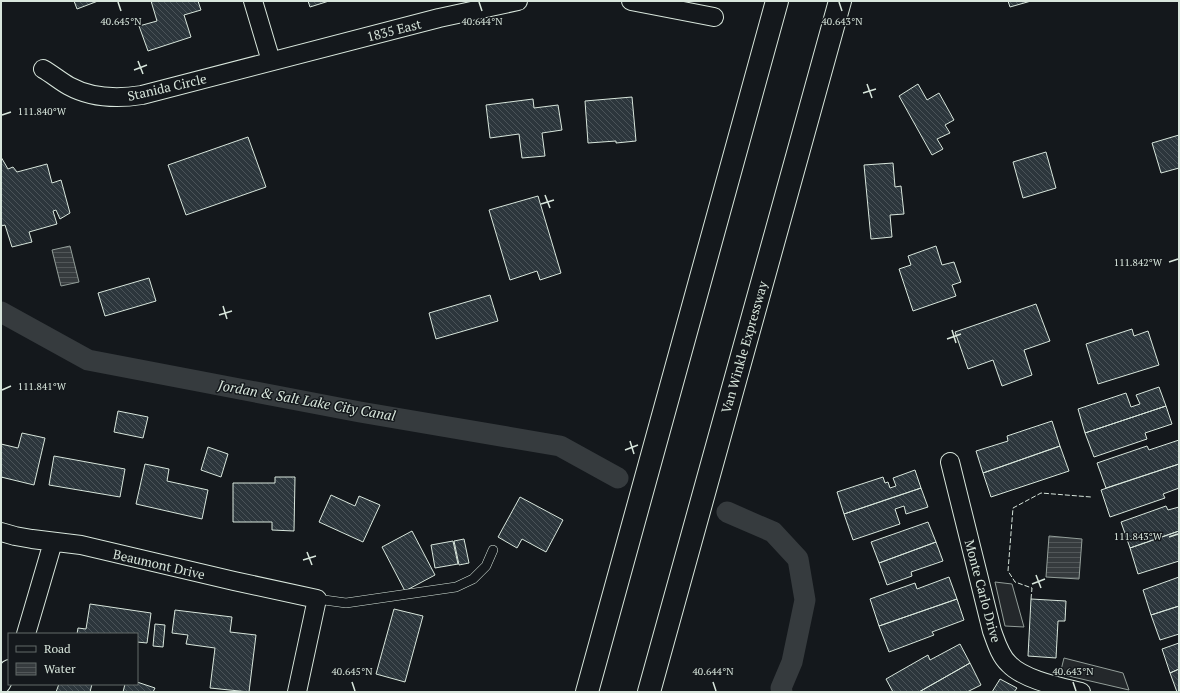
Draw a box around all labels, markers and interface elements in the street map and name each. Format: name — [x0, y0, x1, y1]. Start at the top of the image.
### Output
text: 40.645°N — [101, 15, 142, 28]
street label: 1835 East — [365, 15, 423, 45]
text: 40.644°N — [462, 15, 503, 28]
text: 40.643°N — [822, 15, 863, 28]
street label: Stanida Circle — [126, 69, 208, 105]
text: 111.840°W — [18, 105, 67, 118]
text: 111.842°W — [1114, 256, 1163, 269]
street label: Van Winkle Expressway — [717, 279, 772, 415]
water label: Jordan & Salt Lake City Canal — [216, 375, 397, 425]
text: 111.841°W — [18, 380, 67, 393]
text: 111.843°W — [1114, 530, 1163, 543]
street label: Monte Carlo Drive — [961, 538, 1005, 644]
street label: Beaumont Drive — [111, 545, 207, 583]
legend — [8, 633, 138, 685]
text: Road — [44, 641, 71, 656]
text: Water — [44, 661, 76, 676]
text: 40.645°N — [332, 665, 373, 678]
text: 40.644°N — [693, 665, 734, 678]
text: 40.643°N — [1053, 665, 1094, 678]

